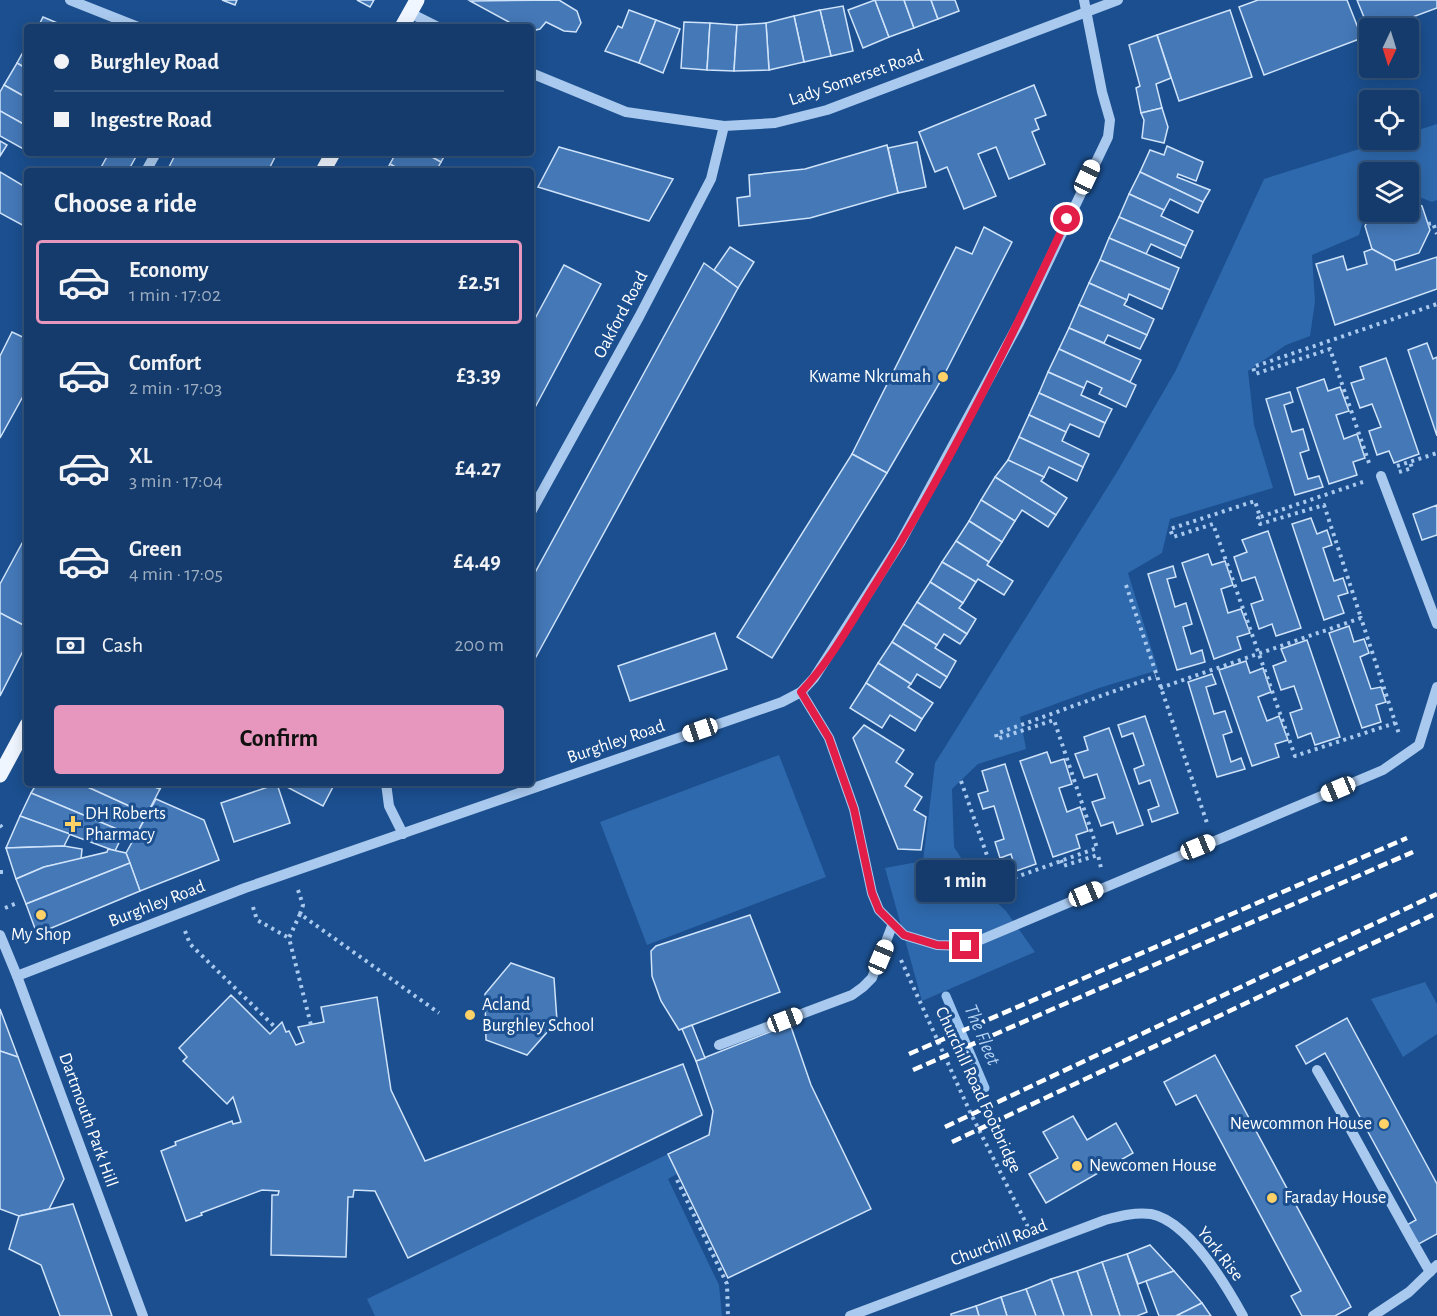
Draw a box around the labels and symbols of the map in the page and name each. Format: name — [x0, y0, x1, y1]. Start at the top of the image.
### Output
north arrow — [1359, 18, 1419, 78]
street label: Lady Somerset Road — [787, 47, 925, 109]
car — [1071, 157, 1103, 197]
route start — [1053, 205, 1080, 232]
street label: Oakford Road — [591, 269, 651, 361]
place label: Kwame Nkrumah — [809, 368, 931, 386]
marker: Kwame Nkrumah — [936, 370, 950, 384]
car — [680, 716, 720, 744]
street label: Burghley Road — [565, 717, 667, 767]
car — [1318, 774, 1358, 804]
place label: DH Roberts Pharmacy — [85, 805, 166, 844]
marker: DH Roberts Pharmacy — [66, 817, 80, 831]
car — [1178, 832, 1218, 862]
callout: 1 min — [916, 859, 1016, 901]
street label: Burghley Road — [106, 877, 208, 931]
car — [1066, 879, 1106, 909]
marker: My Shop — [34, 908, 48, 922]
place label: My Shop — [11, 926, 71, 944]
route end — [952, 932, 979, 959]
car — [866, 937, 896, 977]
place label: Acland Burghley School — [482, 996, 595, 1035]
water label: The Fleet — [960, 1002, 1004, 1069]
street label: Churchill Road Footbridge — [932, 1004, 1024, 1176]
car — [765, 1005, 805, 1035]
marker: Acland Burghley School — [463, 1008, 477, 1022]
street label: Dartmouth Park Hill — [55, 1050, 121, 1190]
place label: Newcommon House — [1230, 1115, 1372, 1133]
marker: Newcommon House — [1377, 1117, 1391, 1131]
place label: Newcomen House — [1089, 1157, 1217, 1175]
marker: Newcomen House — [1070, 1159, 1084, 1173]
place label: Faraday House — [1284, 1189, 1386, 1207]
marker: Faraday House — [1265, 1191, 1279, 1205]
street label: Churchill Road — [948, 1216, 1050, 1270]
street label: York Rise — [1193, 1224, 1247, 1284]

